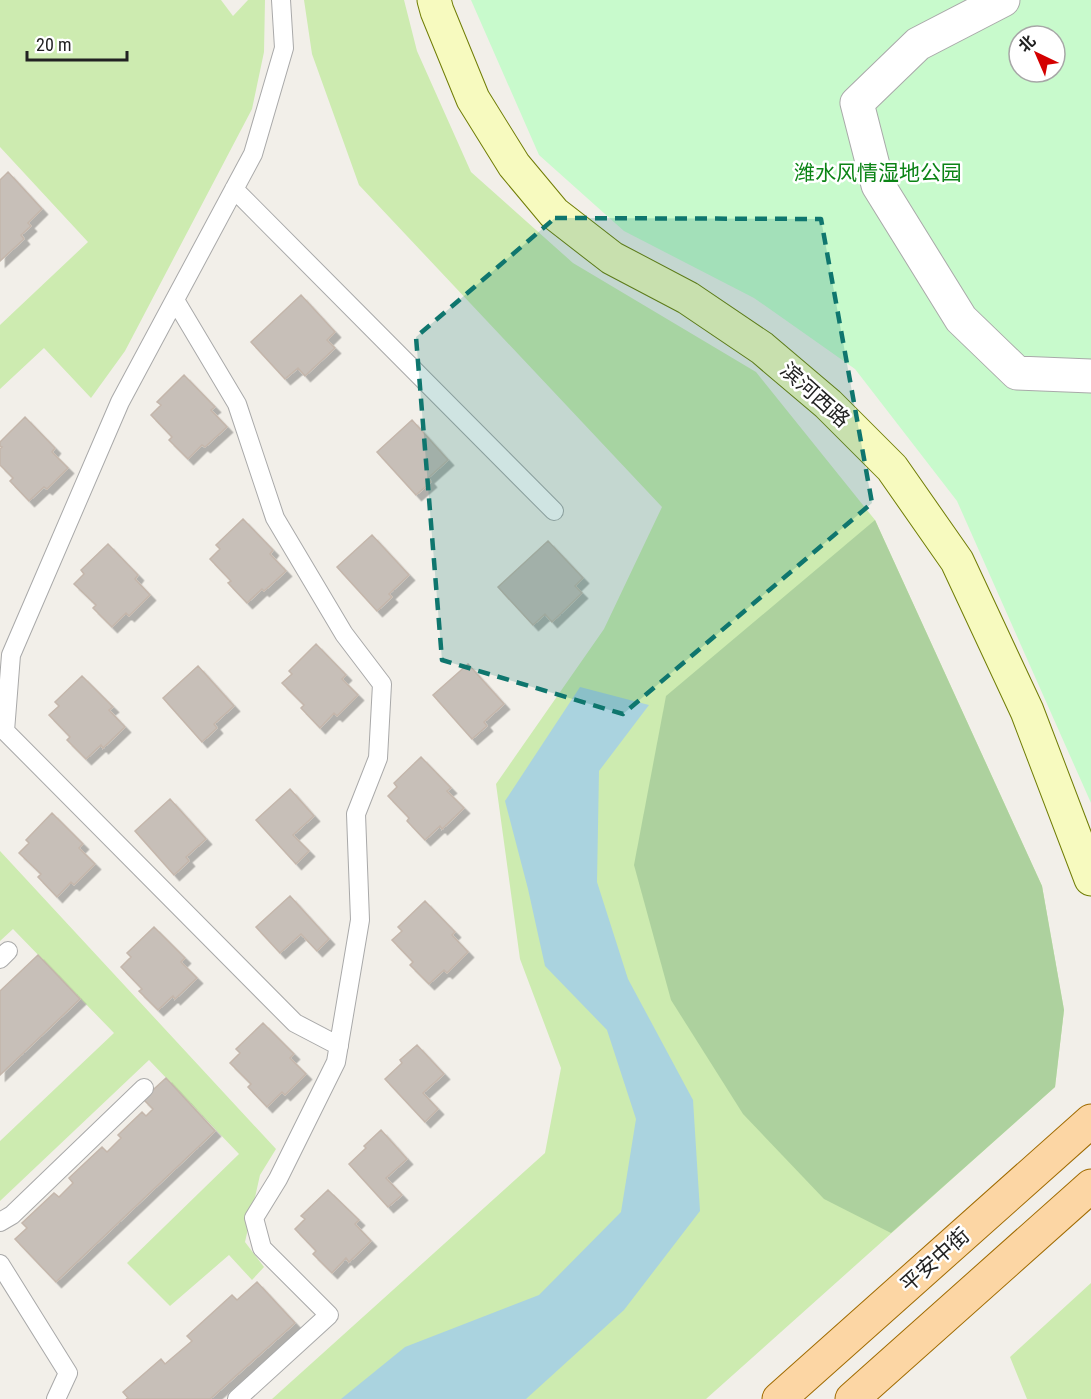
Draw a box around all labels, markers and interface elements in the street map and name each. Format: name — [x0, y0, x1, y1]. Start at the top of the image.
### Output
scale bar — [27, 24, 128, 62]
north arrow — [1007, 24, 1067, 84]
text: 北 — [1015, 31, 1039, 56]
text: 20 m — [36, 34, 71, 55]
park label: 潍水风情湿地公园 — [794, 161, 962, 185]
street label: 滨河西路 — [776, 358, 854, 432]
street label: 平安中街 — [896, 1223, 974, 1297]

